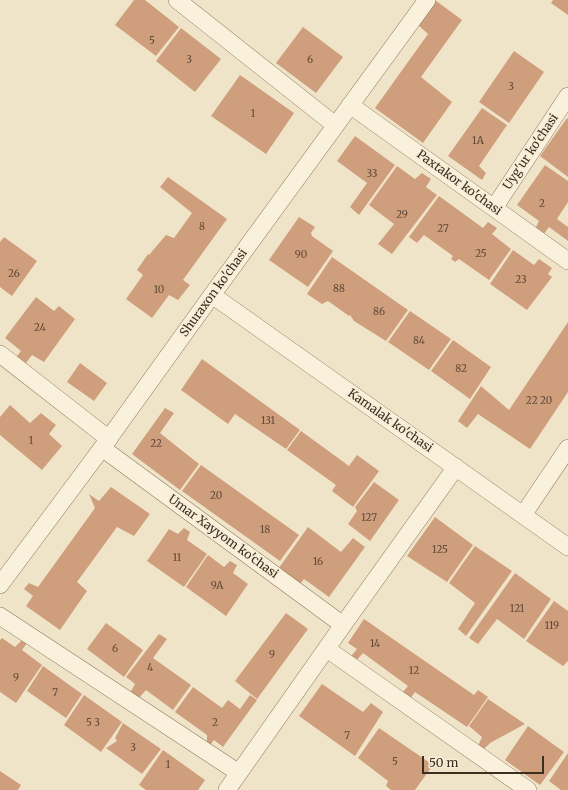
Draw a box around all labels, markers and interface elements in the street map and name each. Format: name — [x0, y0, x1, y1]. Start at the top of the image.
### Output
house number: 5 — [149, 35, 155, 47]
house number: 3 — [186, 54, 192, 66]
house number: 6 — [307, 54, 313, 66]
house number: 3 — [508, 81, 514, 93]
house number: 1 — [251, 108, 255, 120]
street label: Uyg'ur ko'chasi — [500, 111, 562, 193]
house number: 1A — [472, 135, 484, 147]
street label: Paxtakor ko'chasi — [414, 147, 504, 219]
house number: 33 — [367, 168, 377, 180]
house number: 2 — [539, 198, 545, 210]
house number: 29 — [396, 209, 408, 221]
house number: 8 — [199, 221, 205, 233]
house number: 27 — [437, 223, 449, 235]
street label: Shuraxon ko'chasi — [177, 246, 251, 340]
house number: 25 — [475, 248, 487, 260]
house number: 90 — [295, 249, 307, 261]
house number: 26 — [8, 268, 20, 280]
house number: 23 — [515, 274, 527, 286]
house number: 88 — [333, 283, 345, 295]
house number: 10 — [154, 284, 164, 296]
house number: 86 — [373, 306, 385, 318]
house number: 24 — [34, 322, 46, 334]
house number: 84 — [413, 335, 425, 347]
house number: 82 — [455, 363, 467, 375]
street label: Kamalak ko'chasi — [345, 386, 435, 456]
house number: 22 20 — [526, 395, 552, 407]
house number: 131 — [261, 415, 275, 427]
house number: 1 — [29, 435, 33, 447]
house number: 22 — [150, 438, 162, 450]
house number: 20 — [210, 490, 222, 502]
street label: Umar Xayyom ko'chasi — [165, 492, 281, 582]
house number: 127 — [361, 512, 377, 524]
house number: 18 — [260, 524, 270, 536]
house number: 125 — [432, 544, 448, 556]
house number: 11 — [173, 552, 181, 564]
house number: 16 — [313, 556, 323, 568]
house number: 9A — [211, 580, 223, 592]
house number: 121 — [510, 603, 524, 615]
house number: 119 — [545, 620, 559, 632]
house number: 14 — [370, 638, 380, 650]
house number: 6 — [112, 643, 118, 655]
house number: 9 — [269, 649, 275, 661]
house number: 4 — [147, 662, 153, 674]
house number: 12 — [409, 665, 419, 677]
house number: 9 — [13, 672, 19, 684]
house number: 7 — [52, 687, 58, 699]
house number: 5 3 — [86, 717, 100, 729]
house number: 2 — [212, 717, 218, 729]
house number: 7 — [344, 730, 350, 742]
house number: 3 — [130, 742, 136, 754]
scale bar — [424, 748, 546, 774]
text: 50 m — [429, 755, 458, 770]
house number: 5 — [392, 756, 398, 768]
house number: 1 — [166, 759, 170, 771]

